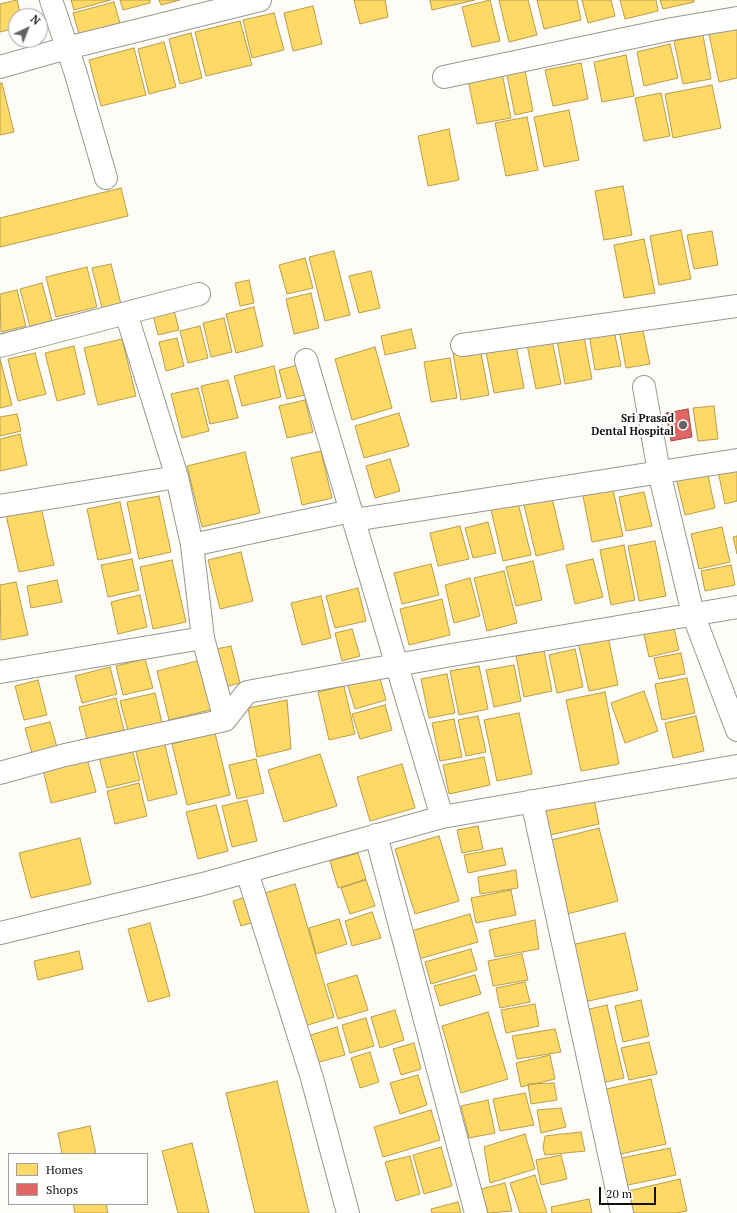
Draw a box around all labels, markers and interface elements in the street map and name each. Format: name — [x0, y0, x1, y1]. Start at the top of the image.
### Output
north arrow — [8, 8, 48, 48]
text: N — [28, 12, 43, 28]
place label: Sri Prasad Dental Hospital — [591, 412, 674, 438]
marker: Sri Prasad Dental Hospital — [677, 419, 689, 431]
legend — [8, 1153, 148, 1205]
text: Homes — [46, 1162, 83, 1177]
scale bar — [601, 1179, 658, 1205]
text: Shops — [46, 1182, 78, 1197]
text: 20 m — [606, 1186, 632, 1201]

